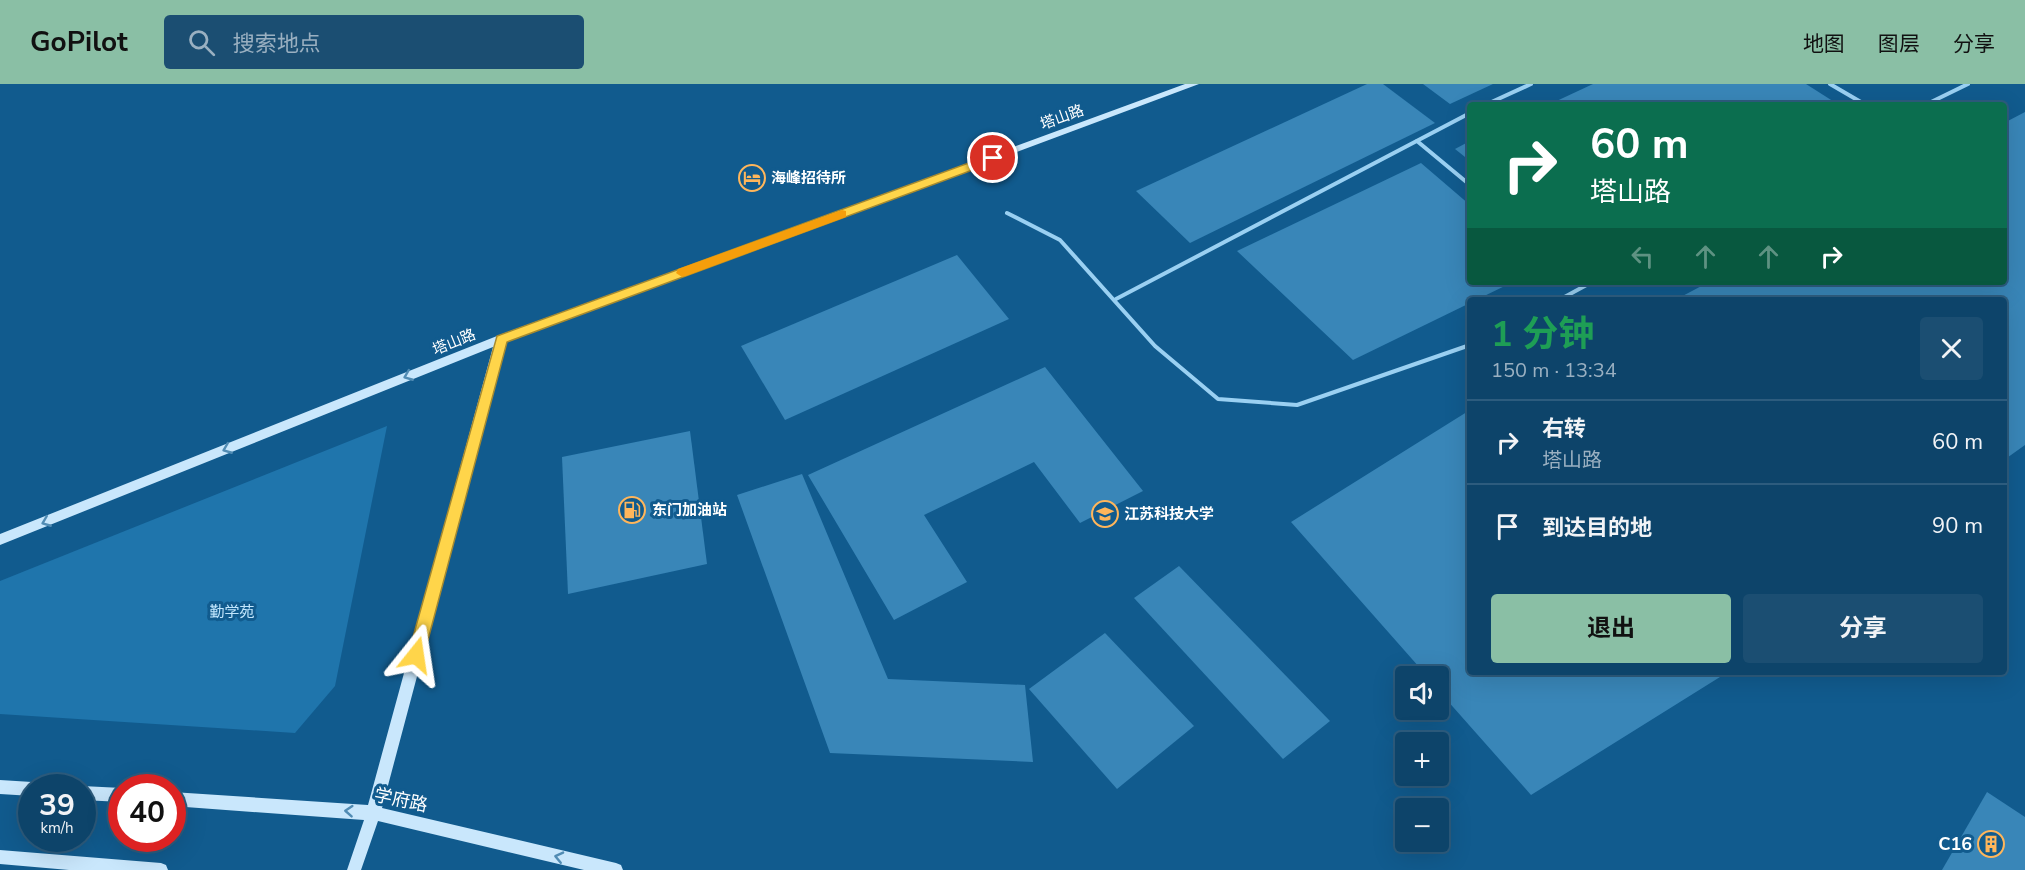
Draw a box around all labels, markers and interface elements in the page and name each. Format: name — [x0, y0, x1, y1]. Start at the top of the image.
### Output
search box — [164, 15, 584, 69]
text: GoPilot — [30, 23, 128, 61]
icon: search — [185, 26, 218, 59]
text: 搜索地点 — [233, 29, 321, 59]
text: 地图 — [1803, 30, 1845, 58]
text: 图层 — [1878, 30, 1920, 58]
text: 分享 — [1953, 30, 1995, 58]
street label: 塔山路 — [1037, 100, 1087, 134]
text: 60 m — [1590, 116, 1689, 173]
icon: right — [1491, 126, 1569, 204]
pin — [967, 132, 1018, 183]
icon: arrive — [976, 141, 1009, 174]
hotel icon: 海峰招待所 — [737, 163, 767, 193]
place label: 海峰招待所 — [771, 168, 846, 188]
text: 塔山路 — [1590, 174, 1671, 211]
icon: left — [1626, 240, 1659, 273]
icon: ahead — [1689, 240, 1722, 273]
icon: ahead — [1752, 240, 1785, 273]
icon: right — [1815, 240, 1848, 273]
text: 1 分钟 — [1491, 310, 1594, 359]
button: close — [1920, 317, 1983, 380]
street label: 塔山路 — [429, 324, 479, 360]
text: 150 m · 13:34 — [1491, 357, 1617, 384]
one-way arrow — [403, 369, 414, 382]
text: 右转 — [1542, 414, 1586, 444]
icon: right — [1491, 426, 1524, 459]
text: 60 m — [1932, 427, 1983, 457]
one-way arrow — [223, 442, 234, 454]
text: 塔山路 — [1542, 447, 1602, 474]
fuel station icon: 东门加油站 — [617, 495, 647, 525]
school or university icon: 江苏科技大学 — [1090, 499, 1120, 529]
place label: 东门加油站 — [652, 500, 727, 520]
place label: 江苏科技大学 — [1124, 504, 1214, 524]
icon: arrive — [1491, 510, 1524, 543]
text: 90 m — [1932, 511, 1983, 541]
text: 到达目的地 — [1542, 513, 1652, 543]
one-way arrow — [42, 515, 53, 527]
button: 退出 — [1491, 594, 1731, 663]
button: 分享 — [1743, 594, 1983, 663]
park label: 勤学苑 — [209, 602, 255, 622]
position arrow — [384, 623, 448, 687]
map controls — [1395, 666, 1449, 852]
button: sound — [1395, 666, 1449, 720]
button: + — [1395, 732, 1449, 786]
speed limit sign: 40 — [108, 774, 186, 852]
street label: 学府路 — [372, 783, 430, 817]
text: 39 — [39, 785, 75, 826]
button: − — [1395, 798, 1449, 852]
one-way arrow — [344, 805, 353, 818]
text: km/h — [40, 818, 74, 838]
building icon: C16 — [1976, 829, 2006, 859]
place label: C16 — [1938, 832, 1972, 856]
one-way arrow — [555, 851, 565, 864]

